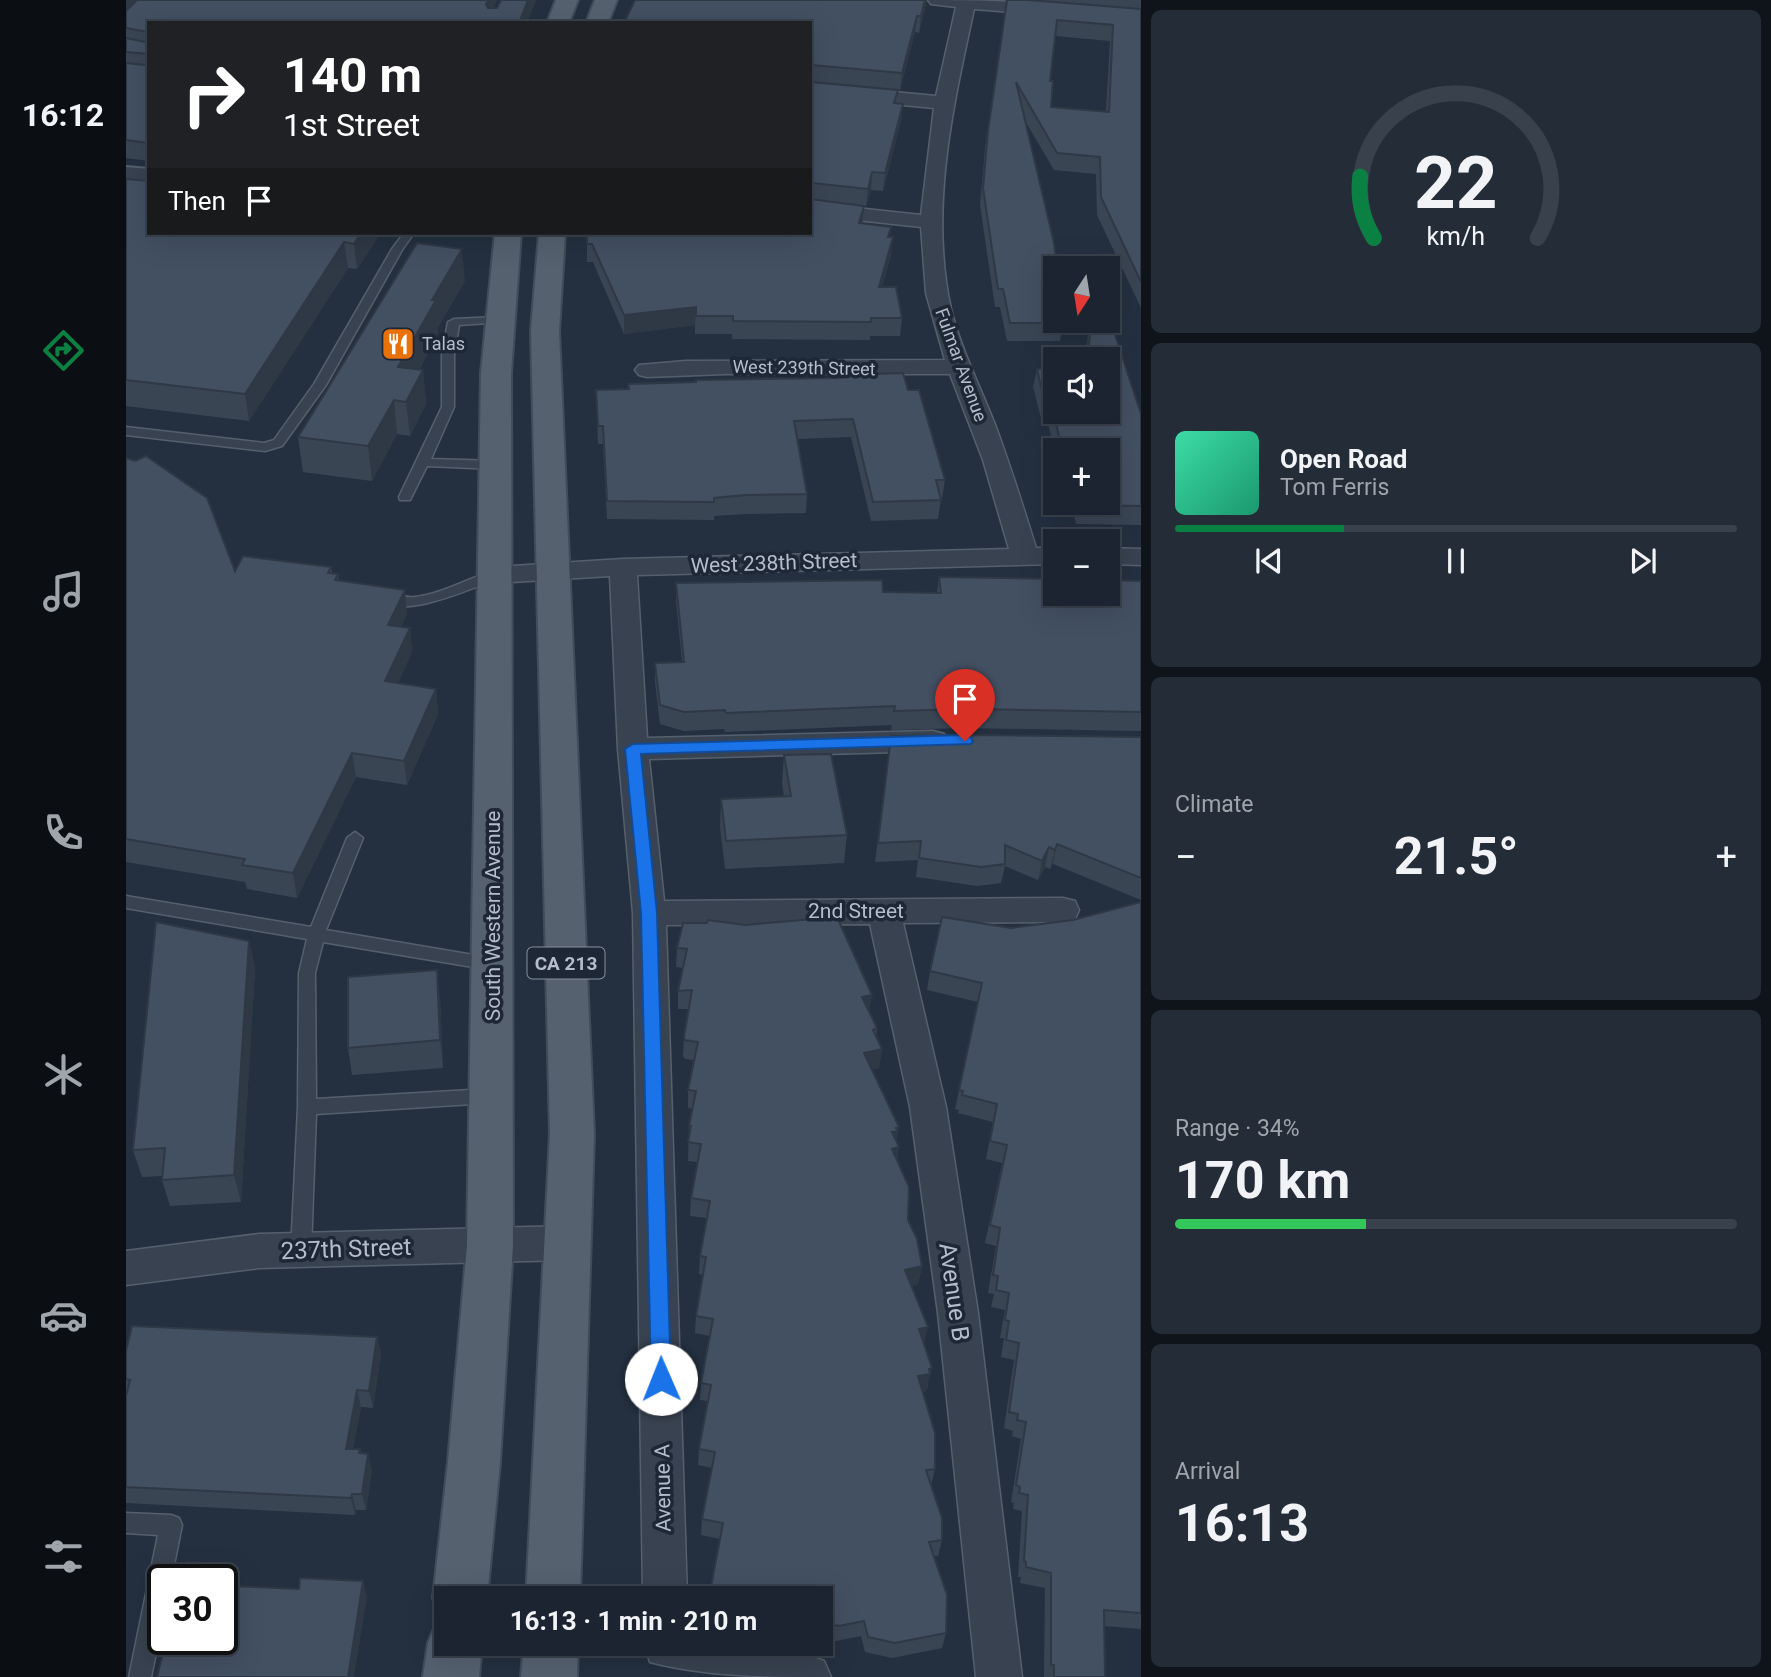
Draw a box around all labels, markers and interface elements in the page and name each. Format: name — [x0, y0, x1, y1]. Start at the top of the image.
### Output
text: 140 m — [283, 47, 422, 104]
icon: right — [168, 49, 259, 140]
text: 16:12 — [22, 96, 104, 134]
text: 1st Street — [283, 106, 420, 144]
text: 22 — [1414, 140, 1498, 226]
icon: arrive — [240, 182, 278, 220]
text: Then — [168, 186, 226, 216]
text: km/h — [1427, 222, 1485, 251]
north arrow — [1043, 256, 1120, 332]
map controls — [1043, 256, 1120, 606]
street label: Fulmar Avenue — [931, 305, 992, 424]
restaurant icon: Talas — [379, 325, 417, 363]
icon: directions — [39, 326, 88, 375]
place label: Talas — [422, 333, 465, 354]
button: sound — [1043, 347, 1120, 424]
street label: West 239th Street — [732, 356, 876, 379]
button: + — [1043, 438, 1120, 515]
text: Open Road — [1280, 444, 1408, 474]
text: Tom Ferris — [1280, 474, 1389, 501]
button: − — [1043, 529, 1120, 606]
icon: previous — [1250, 542, 1288, 580]
icon: pause — [1437, 542, 1475, 580]
icon: next — [1624, 542, 1662, 580]
street label: West 238th Street — [690, 548, 858, 578]
icon: music — [39, 567, 88, 616]
pin — [935, 669, 995, 741]
icon: arrive — [946, 680, 984, 718]
text: Climate — [1175, 791, 1254, 818]
icon: phone — [39, 808, 88, 857]
street label: South Western Avenue — [481, 811, 505, 1021]
text: 21.5° — [1394, 826, 1519, 887]
text: − — [1175, 835, 1197, 879]
text: + — [1715, 835, 1737, 879]
street label: 2nd Street — [808, 899, 904, 923]
road number: CA 213 — [528, 948, 604, 979]
icon: climate — [39, 1050, 88, 1099]
text: Range · 34% — [1175, 1115, 1300, 1142]
text: 170 km — [1175, 1150, 1350, 1211]
street label: 237th Street — [280, 1233, 412, 1265]
street label: Avenue B — [933, 1241, 975, 1343]
icon: car — [39, 1291, 88, 1340]
position arrow — [624, 1342, 698, 1416]
street label: Avenue A — [650, 1444, 676, 1532]
text: Arrival — [1175, 1458, 1240, 1485]
text: 16:13 — [1175, 1493, 1309, 1554]
icon: filters — [39, 1532, 88, 1581]
speed limit sign: 30 — [147, 1564, 238, 1655]
text: 16:13 · 1 min · 210 m — [510, 1606, 757, 1636]

